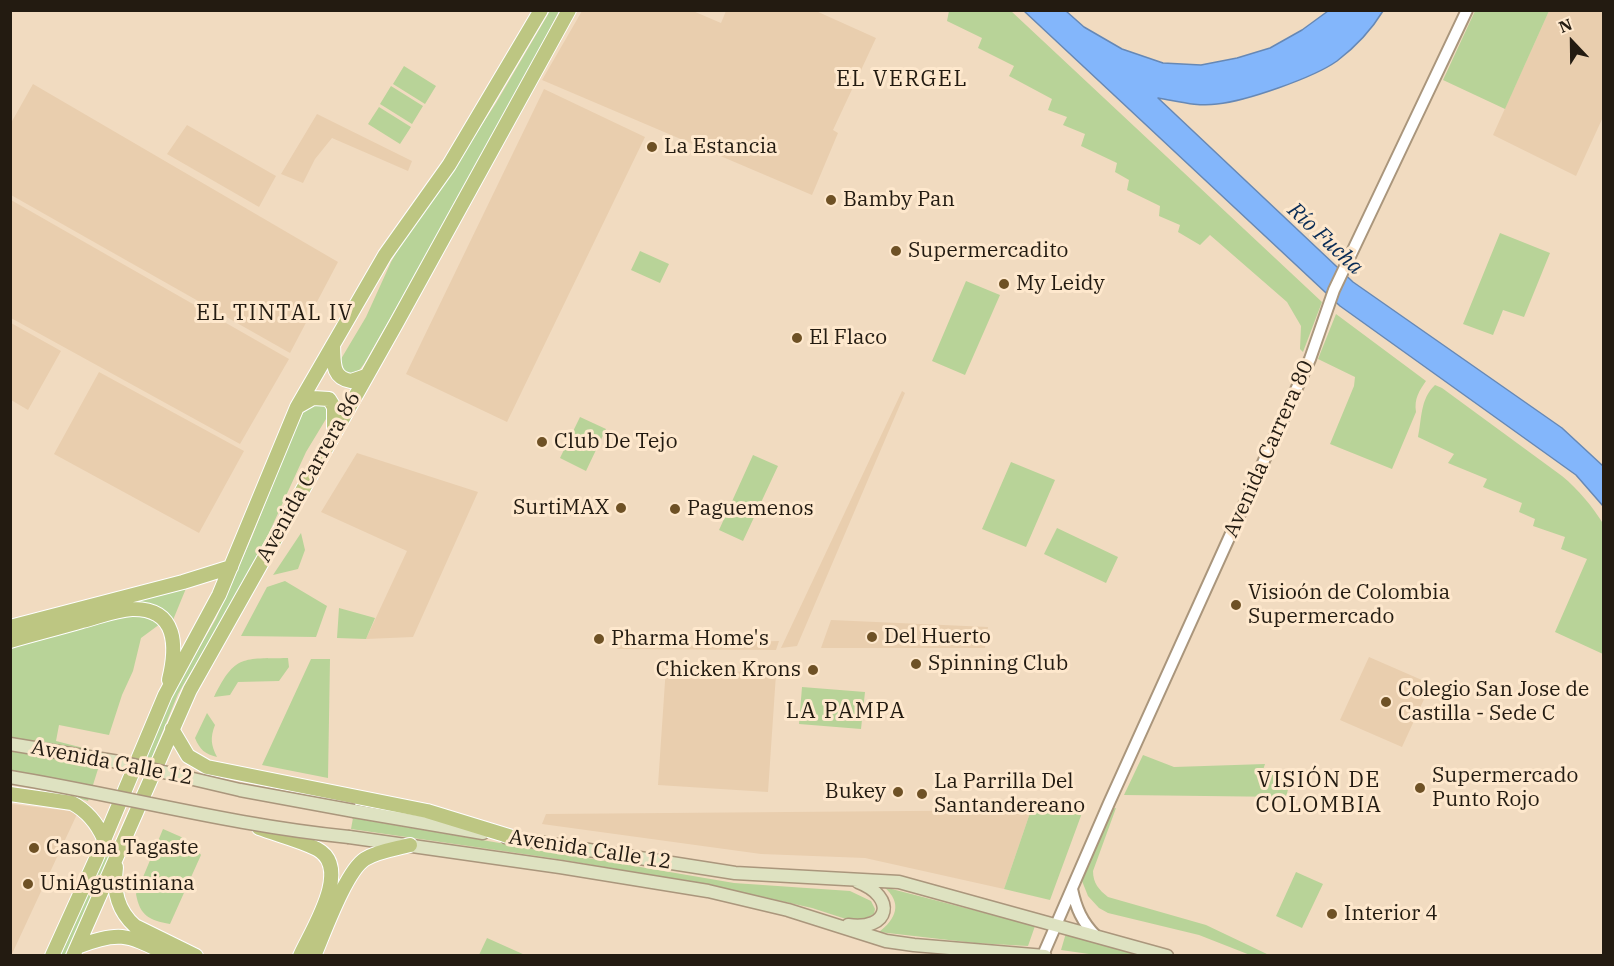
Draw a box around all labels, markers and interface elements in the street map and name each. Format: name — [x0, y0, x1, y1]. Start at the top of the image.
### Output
north arrow — [1542, 12, 1602, 72]
text: N — [1556, 14, 1575, 37]
district label: EL VERGEL — [836, 67, 968, 93]
place label: La Estancia — [664, 134, 778, 160]
marker: La Estancia — [645, 140, 659, 154]
place label: Bamby Pan — [843, 187, 955, 213]
marker: Bamby Pan — [824, 193, 838, 207]
water label: Río Fucha — [1282, 197, 1368, 281]
place label: Supermercadito — [908, 238, 1068, 264]
marker: Supermercadito — [889, 244, 903, 258]
place label: My Leidy — [1016, 271, 1105, 297]
marker: My Leidy — [997, 277, 1011, 291]
district label: EL TINTAL IV — [196, 301, 354, 327]
place label: El Flaco — [809, 325, 887, 351]
marker: El Flaco — [790, 331, 804, 345]
street label: Avenida Carrera 80 — [1219, 357, 1319, 541]
street label: Avenida Carrera 86 — [252, 387, 366, 567]
place label: Club De Tejo — [554, 429, 678, 455]
marker: Club De Tejo — [535, 435, 549, 449]
place label: SurtiMAX — [513, 495, 609, 521]
place label: Paguemenos — [687, 496, 814, 522]
marker: SurtiMAX — [614, 501, 628, 515]
marker: Paguemenos — [668, 502, 682, 516]
place label: Visioón de Colombia Supermercado — [1248, 580, 1450, 630]
marker: Visioón de Colombia Supermercado — [1229, 598, 1243, 612]
place label: Del Huerto — [884, 624, 991, 650]
place label: Pharma Home's — [611, 626, 769, 652]
marker: Del Huerto — [865, 630, 879, 644]
marker: Pharma Home's — [592, 632, 606, 646]
place label: Spinning Club — [928, 651, 1068, 677]
place label: Chicken Krons — [656, 657, 801, 683]
marker: Spinning Club — [909, 657, 923, 671]
marker: Chicken Krons — [806, 663, 820, 677]
place label: Colegio San Jose de Castilla - Sede C — [1398, 677, 1589, 727]
marker: Colegio San Jose de Castilla - Sede C — [1379, 695, 1393, 709]
district label: LA PAMPA — [786, 699, 906, 725]
street label: Avenida Calle 12 — [29, 735, 195, 791]
place label: Supermercado Punto Rojo — [1432, 763, 1578, 813]
district label: VISIÓN DE COLOMBIA — [1256, 768, 1382, 819]
place label: La Parrilla Del Santandereano — [934, 769, 1085, 819]
place label: Bukey — [825, 779, 886, 805]
marker: Supermercado Punto Rojo — [1413, 781, 1427, 795]
marker: Bukey — [891, 785, 905, 799]
marker: La Parrilla Del Santandereano — [915, 787, 929, 801]
street label: Avenida Calle 12 — [507, 825, 673, 875]
place label: Casona Tagaste — [46, 835, 199, 861]
marker: Casona Tagaste — [27, 841, 41, 855]
place label: UniAgustiniana — [40, 871, 195, 897]
marker: UniAgustiniana — [21, 877, 35, 891]
place label: Interior 4 — [1344, 901, 1438, 927]
marker: Interior 4 — [1325, 907, 1339, 921]

